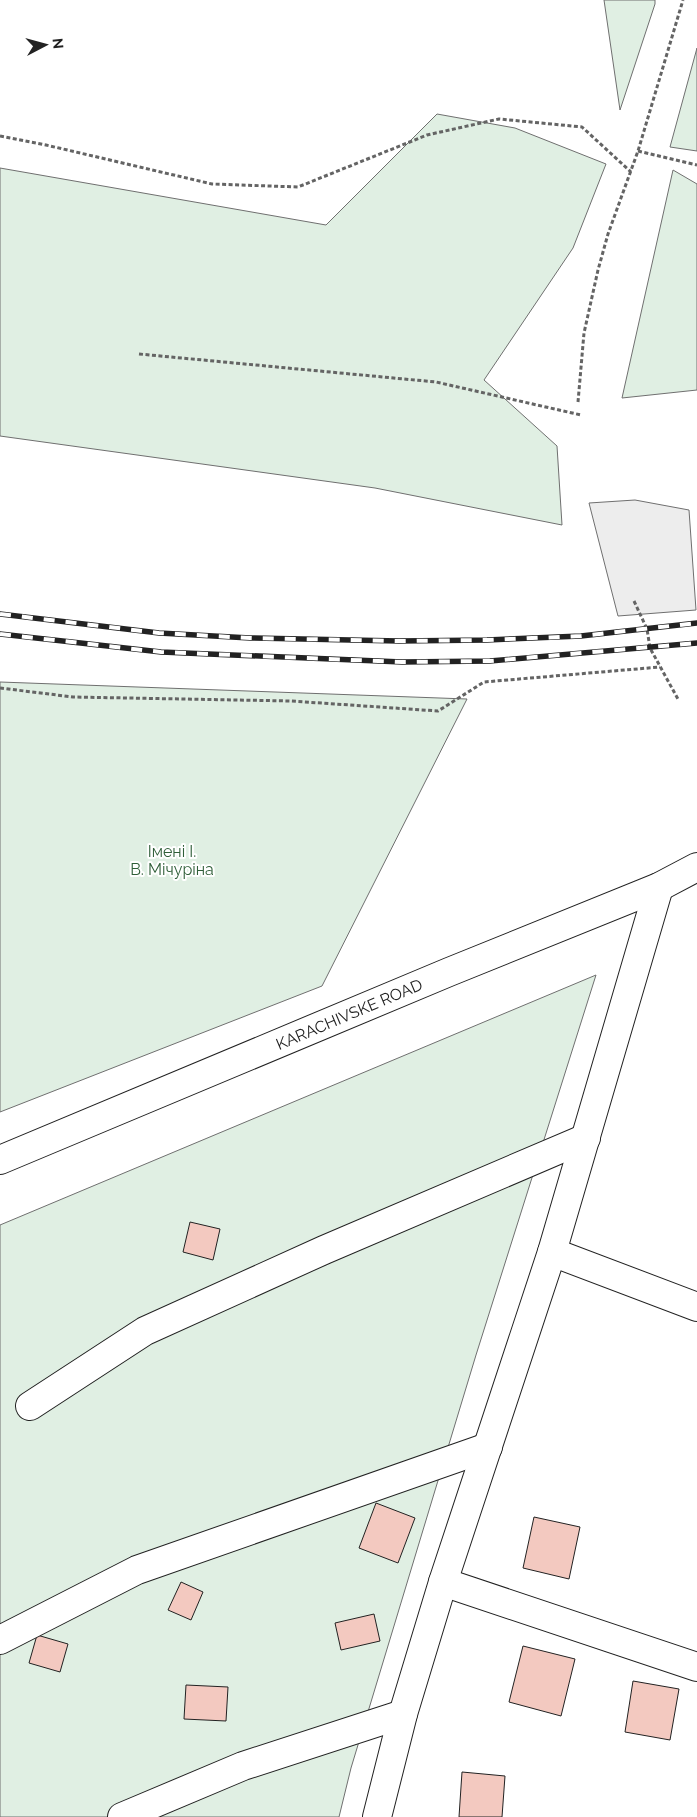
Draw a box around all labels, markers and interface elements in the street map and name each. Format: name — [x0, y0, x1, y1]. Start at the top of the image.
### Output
north arrow — [20, 20, 70, 70]
text: N — [49, 37, 66, 50]
park label: Імені І. В. Мічуріна — [130, 842, 214, 879]
street label: KARACHIVSKE ROAD — [273, 975, 425, 1054]

